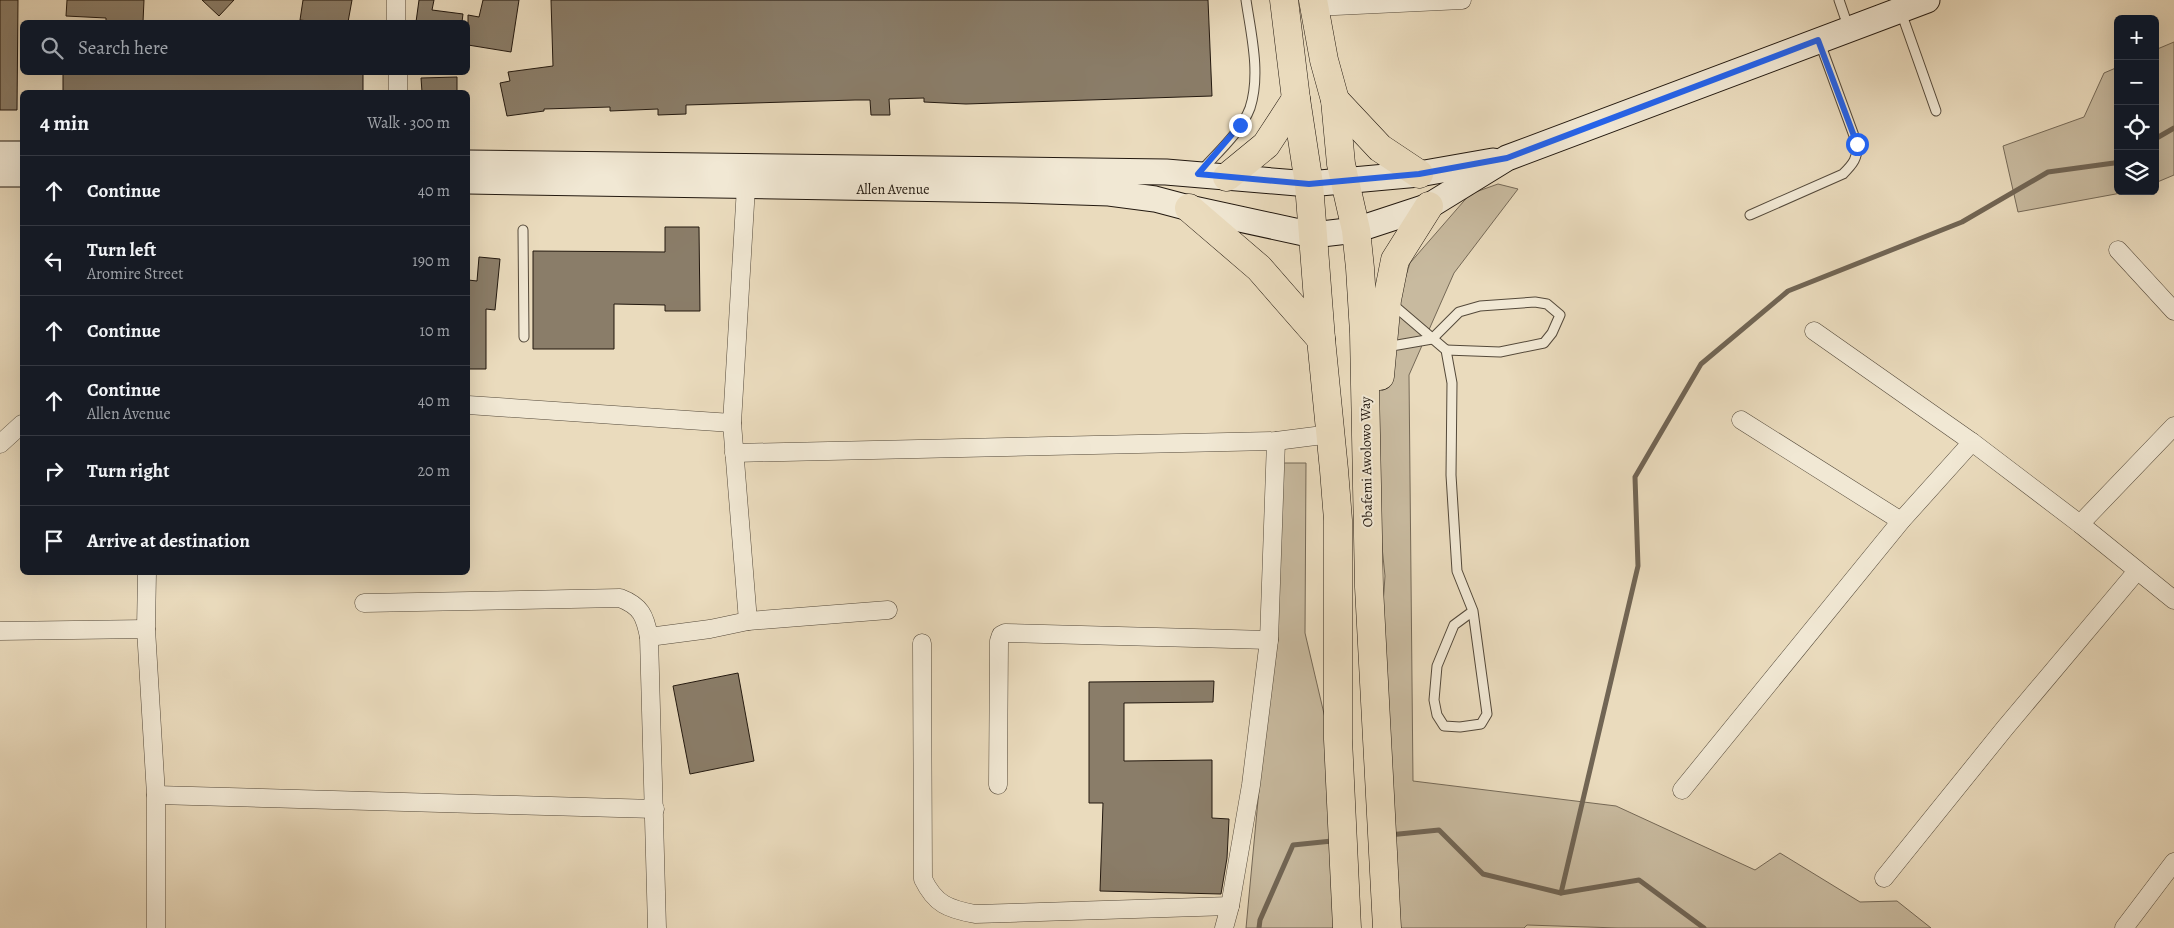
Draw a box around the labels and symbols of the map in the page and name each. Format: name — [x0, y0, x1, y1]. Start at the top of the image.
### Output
route end — [1229, 114, 1252, 137]
route start — [1846, 133, 1869, 156]
street label: Allen Avenue — [855, 180, 930, 199]
street label: Obafemi Awolowo Way — [1356, 396, 1377, 528]

